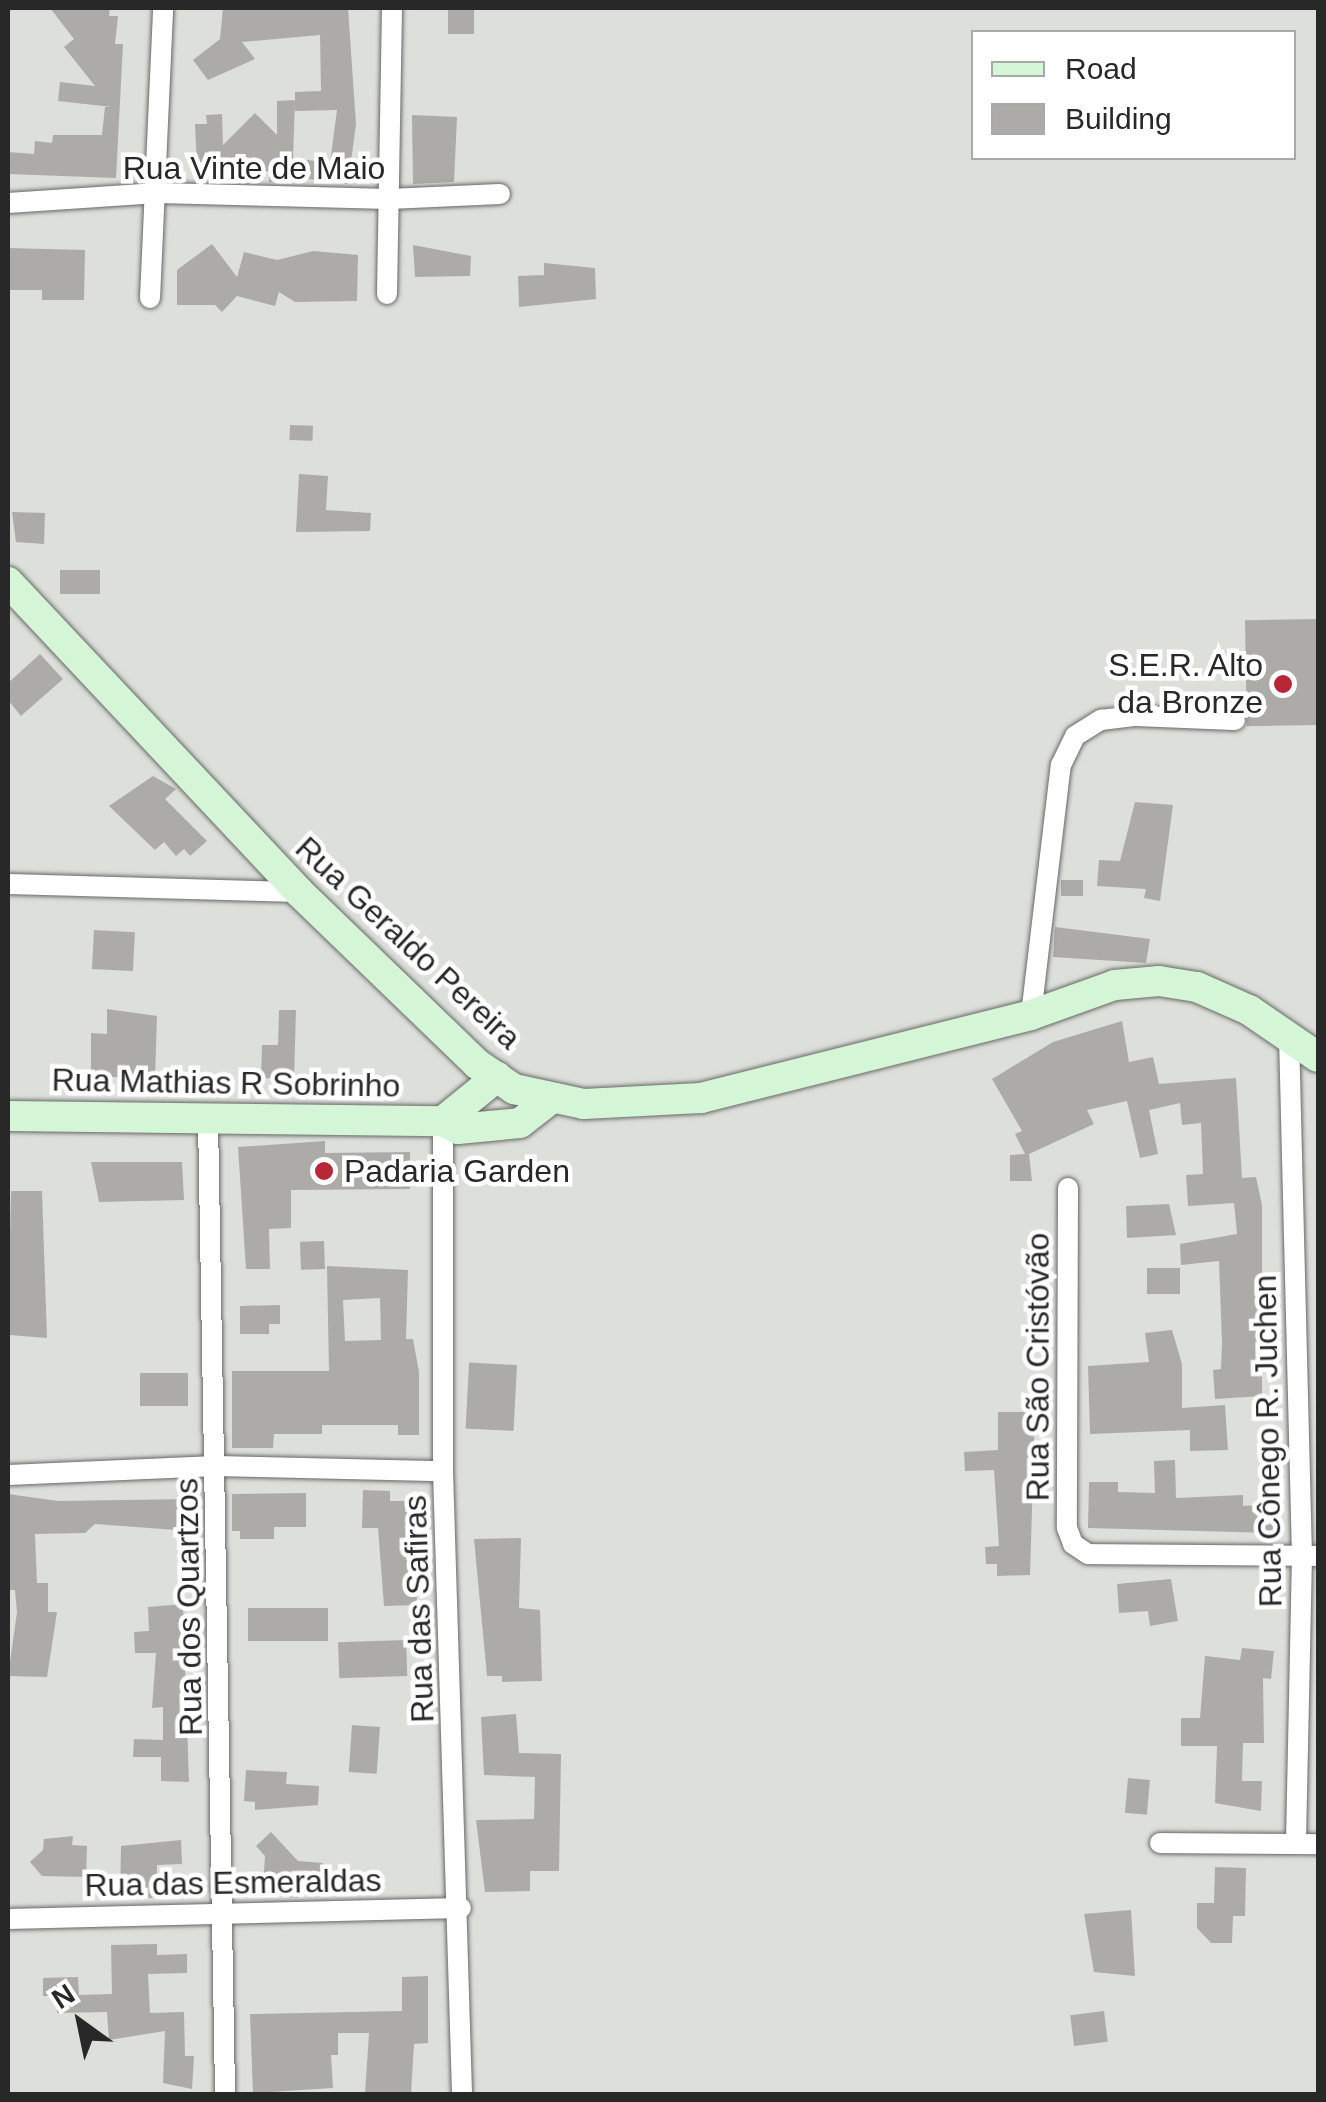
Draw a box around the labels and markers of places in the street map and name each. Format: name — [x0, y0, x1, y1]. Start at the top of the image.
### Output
place label: S.E.R. Alto da Bronze — [1106, 647, 1263, 722]
marker: S.E.R. Alto da Bronze — [1272, 673, 1294, 695]
place label: Padaria Garden — [344, 1152, 570, 1190]
marker: Padaria Garden — [313, 1160, 335, 1182]

